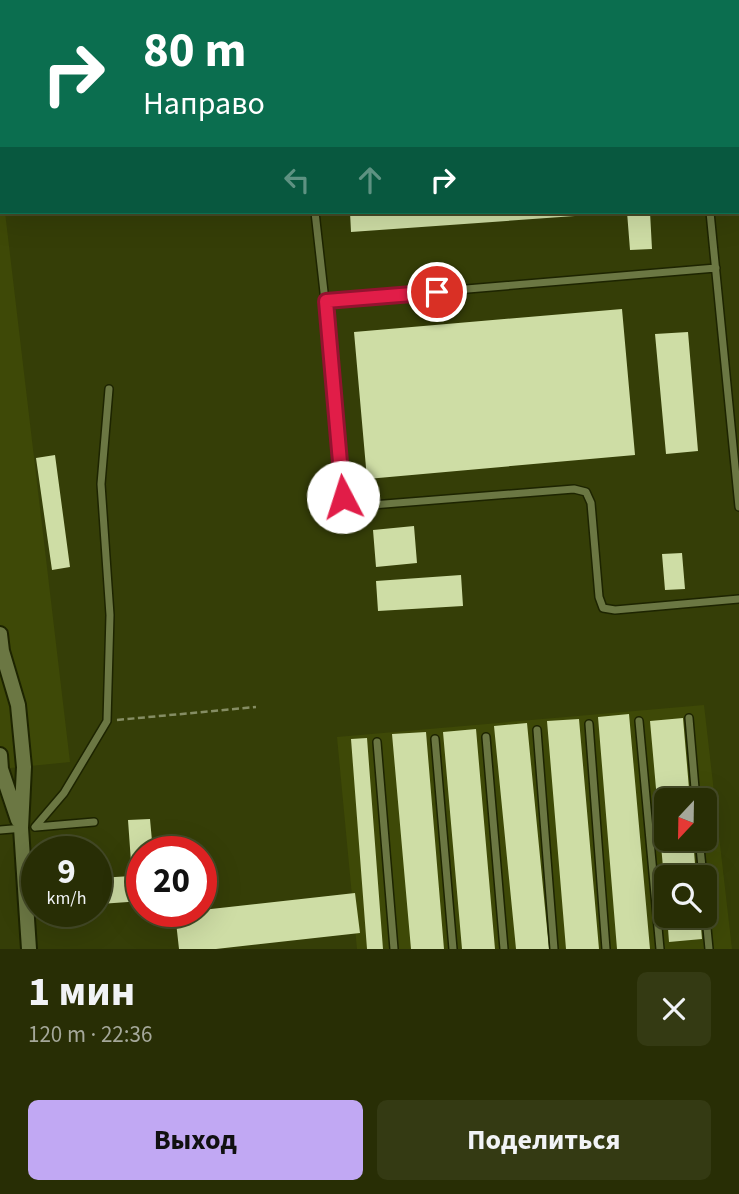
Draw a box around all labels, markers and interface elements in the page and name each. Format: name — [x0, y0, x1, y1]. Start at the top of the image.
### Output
text: 80 m — [143, 16, 247, 86]
icon: right — [28, 28, 119, 119]
text: Направо — [143, 81, 265, 127]
icon: left — [278, 161, 316, 199]
icon: ahead — [351, 161, 389, 199]
icon: right — [424, 161, 462, 199]
pin — [407, 262, 467, 322]
icon: arrive — [418, 273, 456, 311]
position arrow — [306, 460, 380, 534]
north arrow — [654, 788, 718, 850]
map controls — [654, 788, 717, 928]
speed limit sign: 20 — [126, 836, 217, 927]
text: 9 — [57, 847, 76, 897]
button: search — [654, 865, 717, 928]
text: km/h — [47, 886, 86, 911]
text: 1 мин — [28, 962, 135, 1022]
button: close — [637, 972, 711, 1046]
text: 120 m · 22:36 — [28, 1018, 152, 1051]
button: Выход — [28, 1100, 363, 1180]
button: Поделиться — [377, 1100, 711, 1180]

